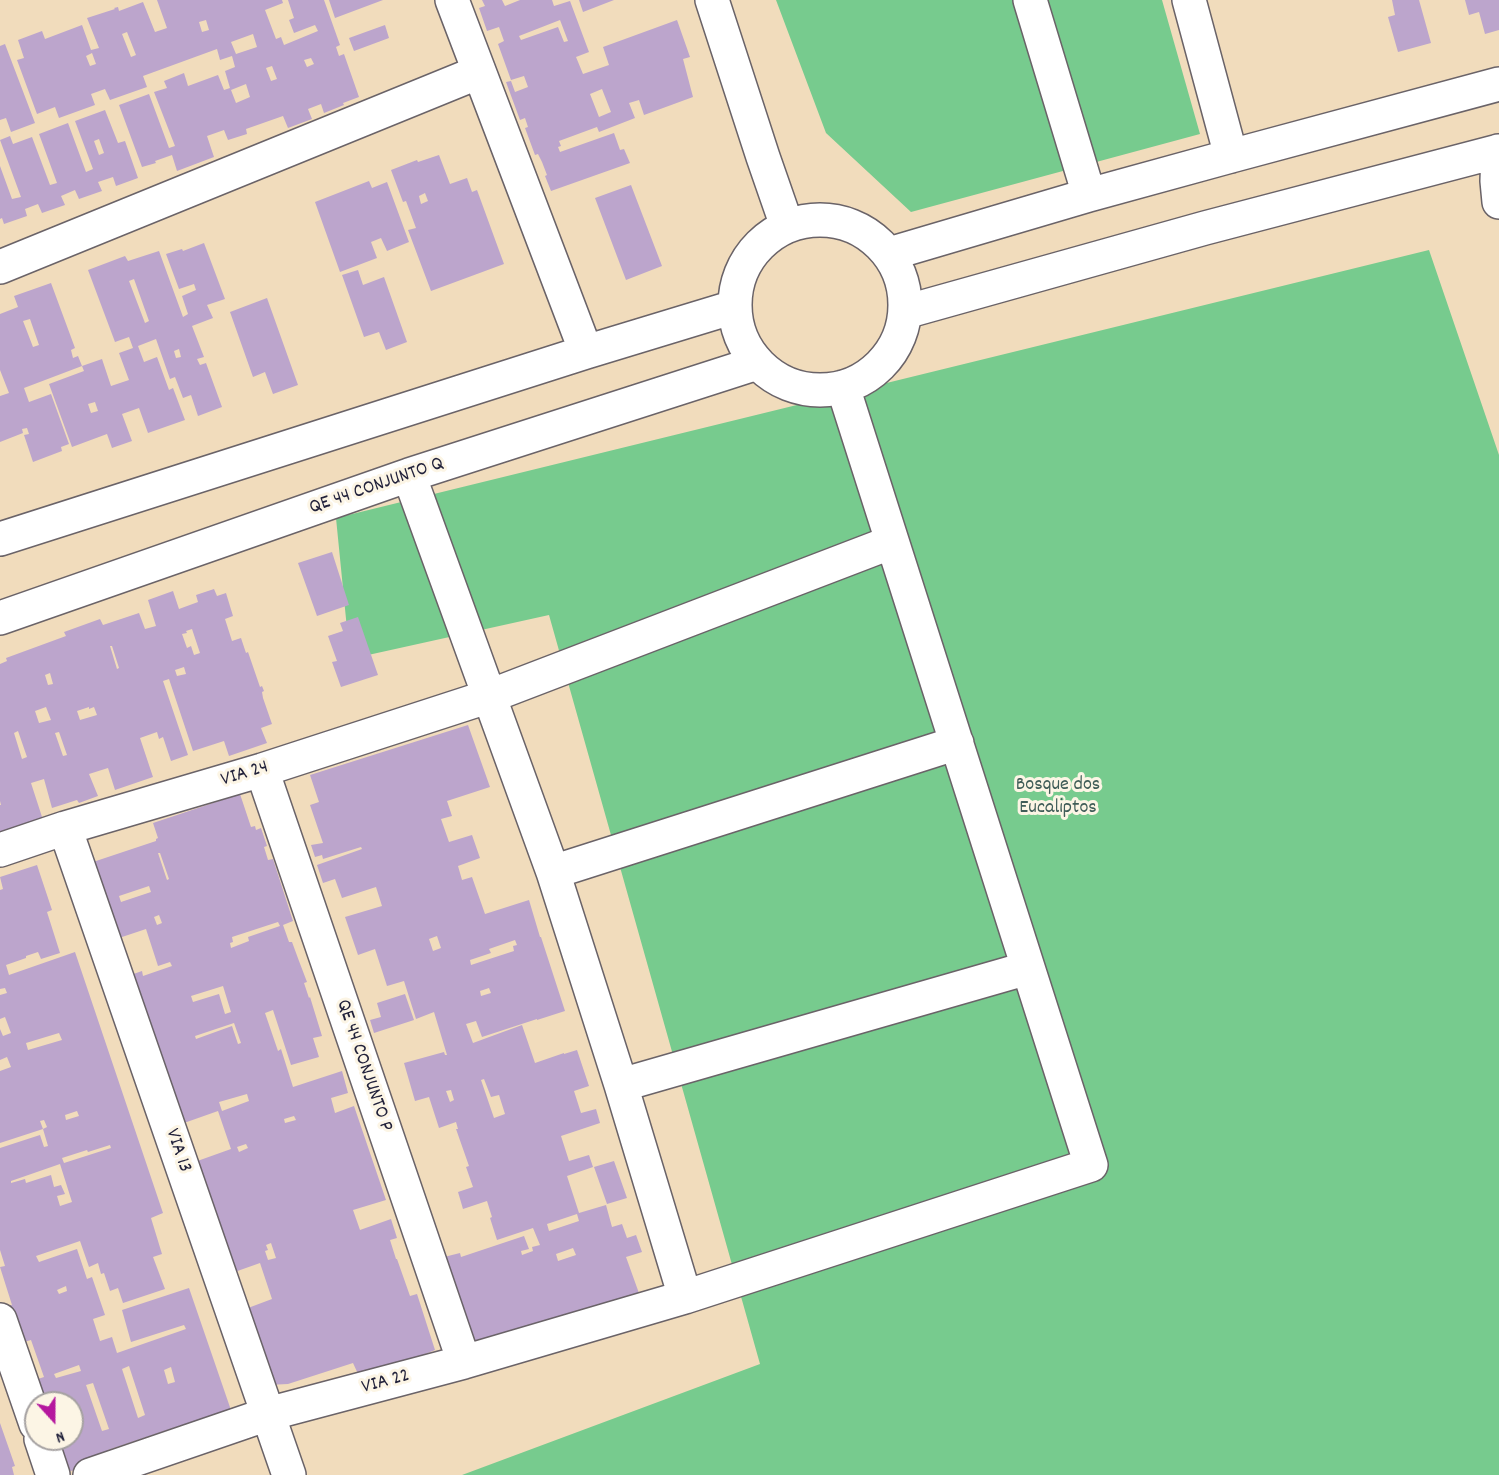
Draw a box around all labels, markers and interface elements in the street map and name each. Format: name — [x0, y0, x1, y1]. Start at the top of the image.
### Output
street label: QE 44 CONJUNTO Q — [307, 453, 447, 521]
street label: VIA 24 — [218, 756, 272, 794]
park label: Bosque dos Eucaliptos — [1016, 774, 1100, 821]
street label: QE 44 CONJUNTO P — [329, 997, 397, 1135]
street label: VIA 13 — [158, 1126, 196, 1176]
street label: VIA 22 — [359, 1365, 413, 1401]
north arrow — [24, 1391, 84, 1451]
text: N — [52, 1424, 68, 1449]

